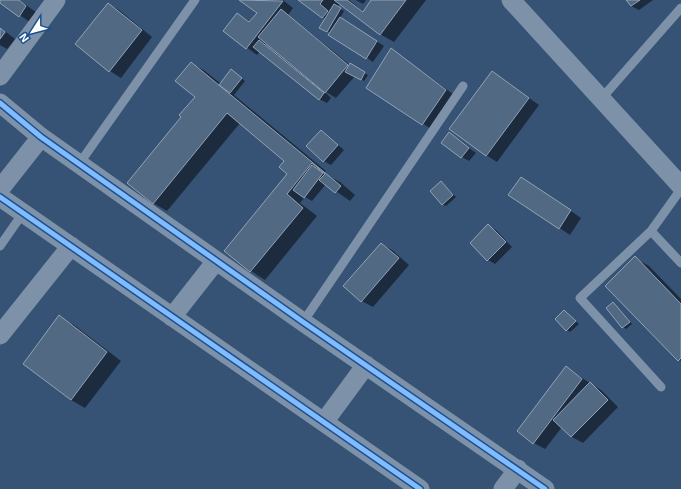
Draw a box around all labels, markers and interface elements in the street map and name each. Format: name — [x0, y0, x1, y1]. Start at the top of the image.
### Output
north arrow — [12, 12, 52, 52]
text: N — [16, 31, 31, 45]

